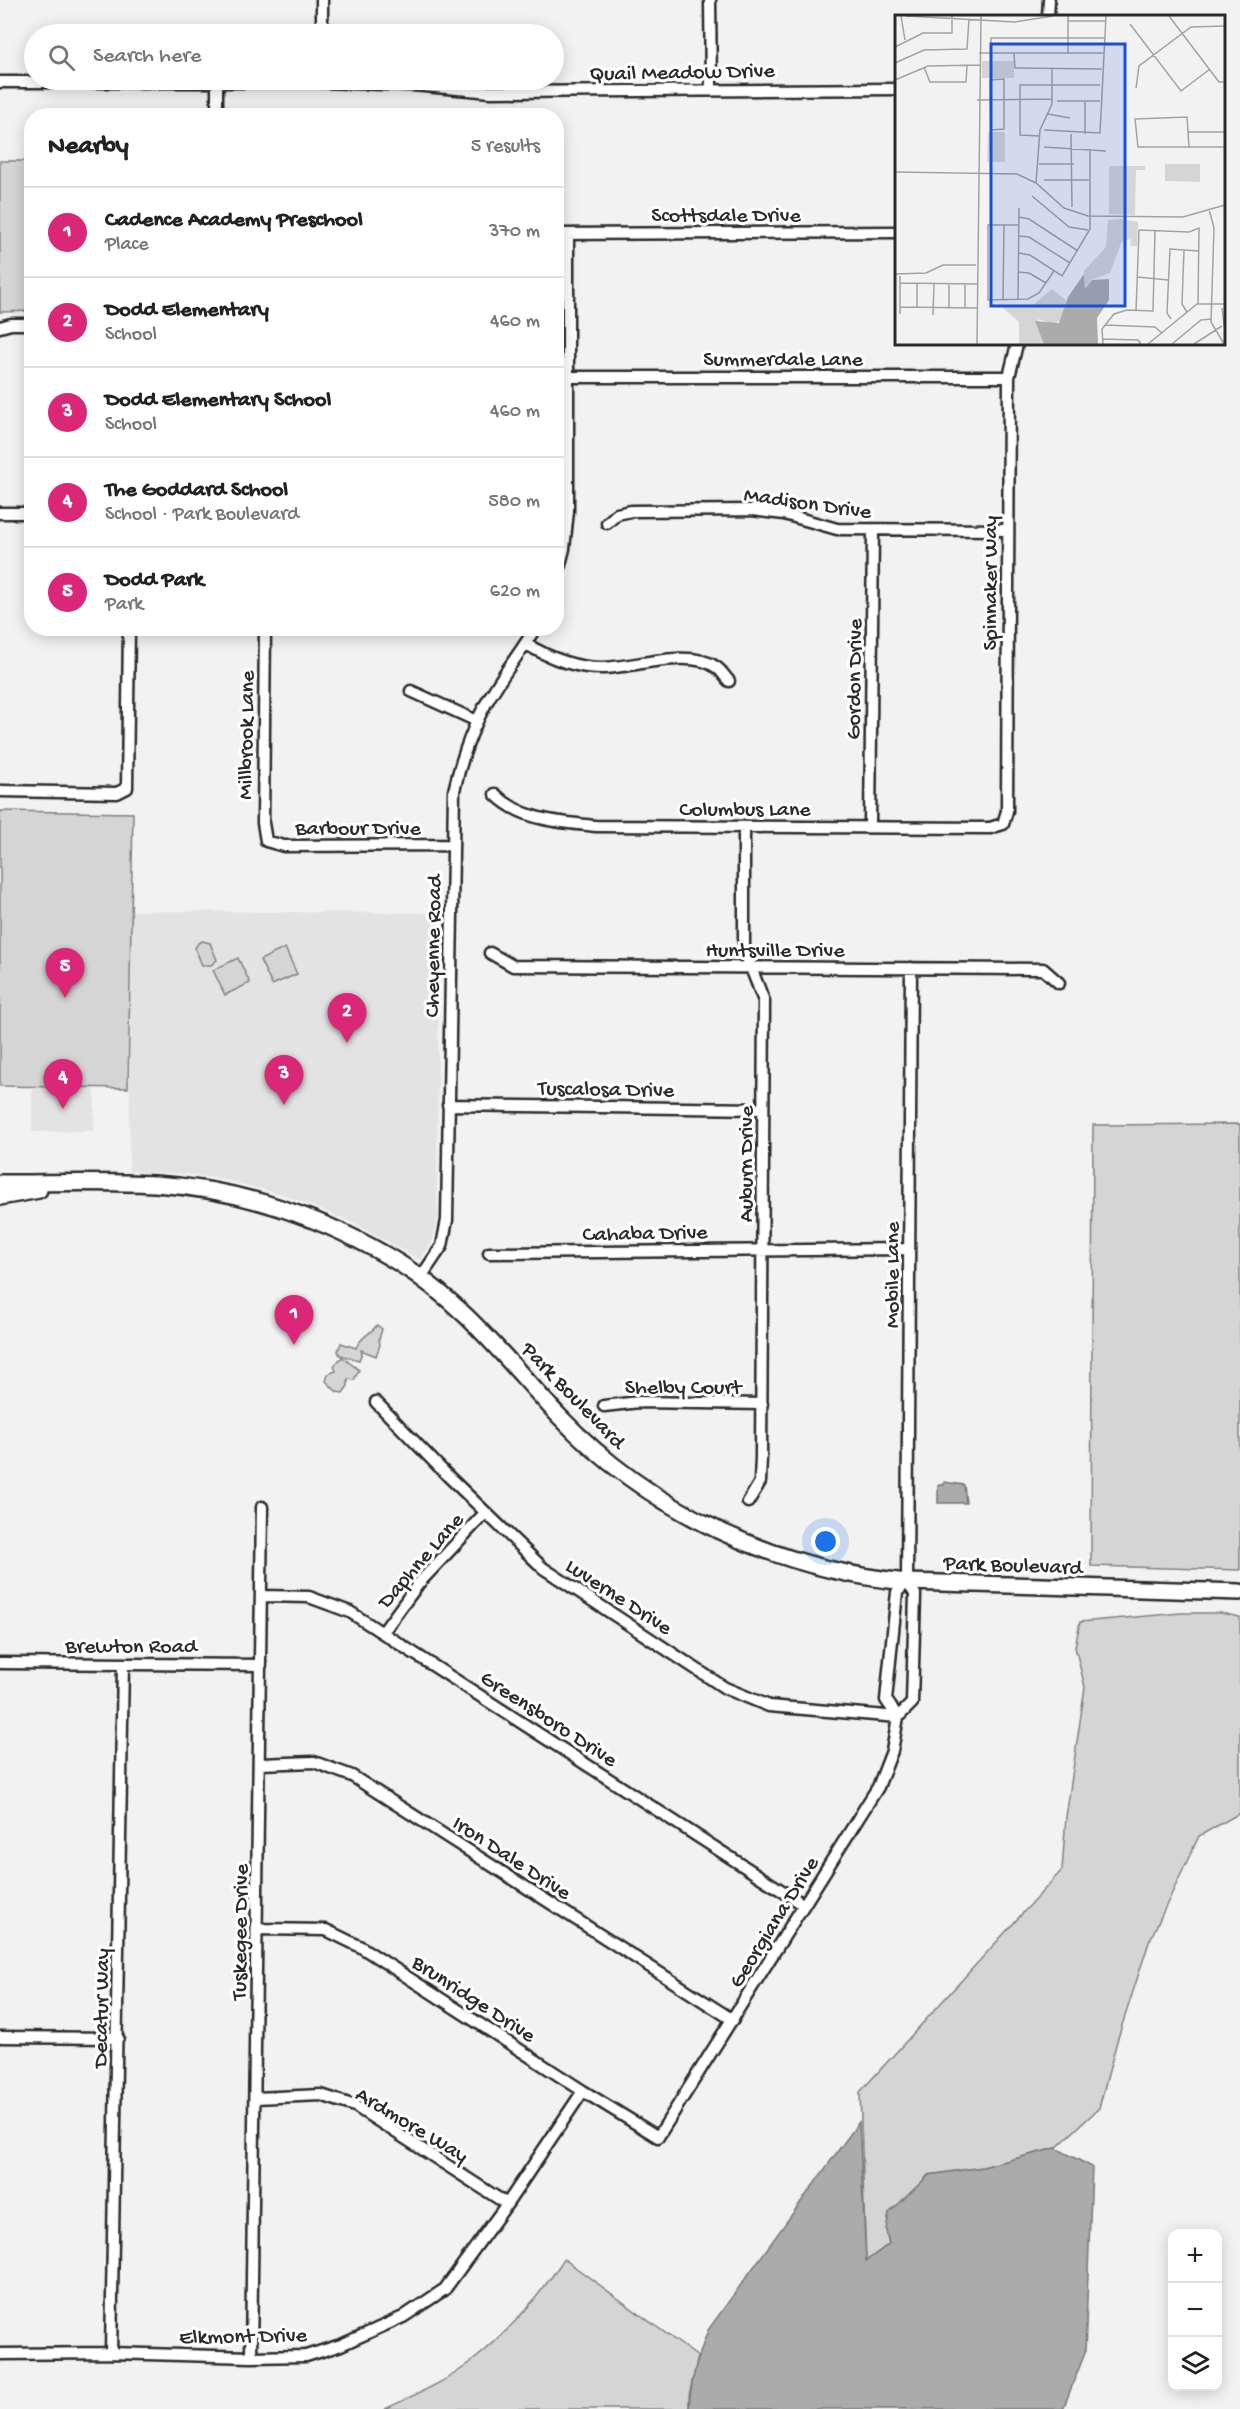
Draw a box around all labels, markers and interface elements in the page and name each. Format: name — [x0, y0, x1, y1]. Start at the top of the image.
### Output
inset map — [895, 15, 1225, 345]
search box — [24, 24, 564, 90]
icon: search — [45, 41, 78, 74]
text: Search here — [93, 44, 201, 70]
street label: Quail Meadow Drive — [589, 59, 776, 89]
text: Nearby — [48, 132, 129, 163]
text: 5 results — [471, 136, 540, 159]
street label: Scottsdale Drive — [651, 204, 801, 230]
text: Cadence Academy Preschool — [105, 208, 363, 234]
text: 1 — [63, 221, 72, 244]
text: 370 m — [489, 221, 540, 244]
text: Place — [105, 234, 149, 257]
text: Dodd Elementary — [105, 298, 269, 324]
text: 2 — [63, 311, 72, 334]
text: 460 m — [490, 311, 540, 334]
text: School — [105, 324, 157, 347]
street label: Summerdale Lane — [703, 348, 863, 374]
text: Dodd Elementary School — [105, 388, 331, 414]
text: 3 — [62, 401, 73, 424]
text: 460 m — [490, 401, 540, 424]
text: School — [105, 414, 157, 437]
text: The Goddard School — [105, 478, 288, 504]
street label: Madison Drive — [742, 483, 873, 527]
text: 4 — [63, 491, 72, 514]
text: 580 m — [488, 491, 540, 514]
text: School · Park Boulevard — [105, 504, 299, 527]
street label: Spinnaker Way — [979, 515, 1005, 650]
text: Dodd Park — [105, 568, 204, 594]
text: 5 — [62, 581, 73, 604]
text: 620 m — [490, 581, 540, 604]
text: Park — [105, 594, 143, 617]
street label: Gordon Drive — [842, 618, 870, 740]
street label: Millbrook Lane — [234, 670, 262, 800]
street label: Columbus Lane — [679, 798, 811, 824]
street label: Barbour Drive — [294, 817, 421, 843]
street label: Cheyenne Road — [421, 872, 449, 1018]
street label: Huntsville Drive — [705, 939, 845, 965]
pin: 5 — [46, 948, 84, 998]
pin: 2 — [328, 994, 366, 1043]
pin: 3 — [264, 1056, 304, 1105]
pin: 4 — [44, 1060, 82, 1109]
street label: Tuscalosa Drive — [536, 1077, 675, 1105]
street label: Auburn Drive — [735, 1105, 761, 1222]
street label: Cahaba Drive — [582, 1221, 709, 1249]
street label: Mobile Lane — [881, 1221, 907, 1328]
pin: 1 — [274, 1296, 314, 1345]
street label: Park Boulevard — [514, 1337, 631, 1457]
street label: Shelby Court — [625, 1376, 743, 1402]
street label: Daphne Lane — [372, 1508, 471, 1616]
your location — [811, 1527, 840, 1556]
street label: Park Boulevard — [942, 1552, 1085, 1582]
street label: Luverne Drive — [559, 1554, 677, 1643]
street label: Brewton Road — [64, 1635, 199, 1661]
street label: Greensboro Drive — [474, 1666, 622, 1775]
street label: Iron Dale Drive — [447, 1811, 575, 1908]
street label: Georgiana Drive — [725, 1852, 826, 1994]
street label: Tuskegee Drive — [228, 1863, 256, 2003]
street label: Decatur Way — [89, 1948, 117, 2070]
street label: Brunridge Drive — [405, 1950, 540, 2050]
street label: Ardmore Way — [350, 2083, 472, 2170]
map controls — [1168, 2229, 1222, 2391]
button: + — [1168, 2229, 1222, 2283]
button: − — [1168, 2283, 1222, 2337]
street label: Elkmont Drive — [179, 2324, 308, 2352]
button: layers — [1168, 2337, 1222, 2391]

